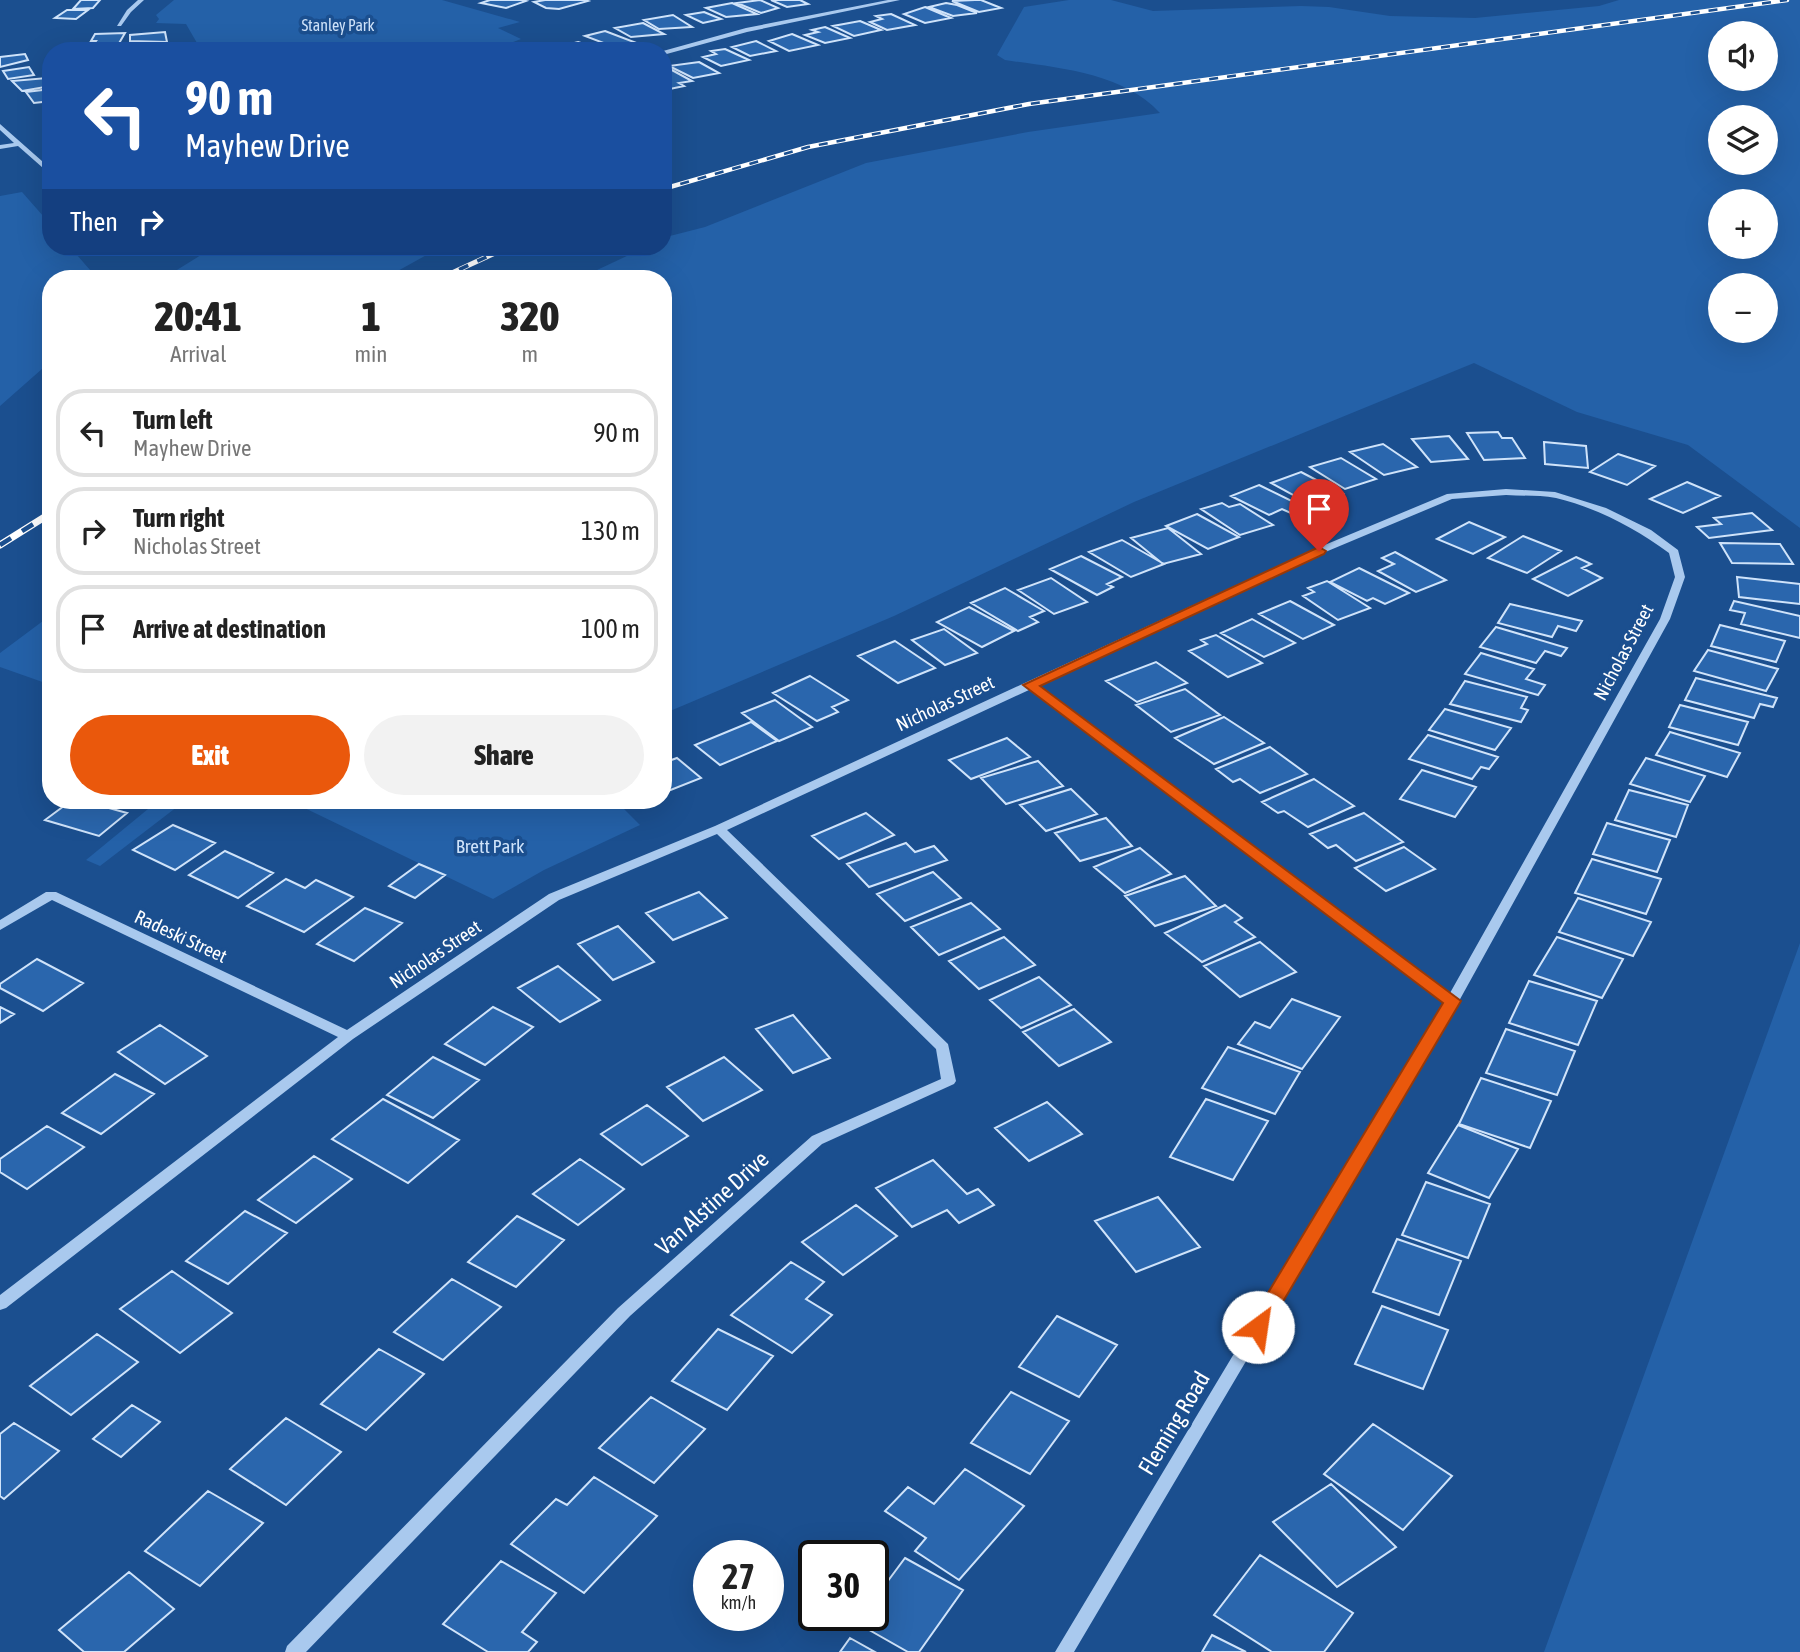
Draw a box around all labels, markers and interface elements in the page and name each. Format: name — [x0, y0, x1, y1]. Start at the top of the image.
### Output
park label: Stanley Park — [301, 16, 375, 35]
map controls — [1708, 21, 1778, 343]
button: sound — [1708, 21, 1778, 91]
text: 90 m — [185, 69, 273, 125]
icon: left — [70, 70, 161, 161]
button: layers — [1708, 105, 1778, 175]
text: Mayhew Drive — [185, 127, 350, 164]
button: + — [1708, 189, 1778, 259]
icon: right — [132, 203, 170, 241]
text: Then — [70, 207, 118, 237]
button: − — [1708, 273, 1778, 343]
text: 20:41 — [155, 292, 242, 340]
text: 1 — [361, 292, 381, 340]
text: 320 — [500, 292, 559, 340]
text: Arrival — [170, 341, 226, 367]
text: min — [355, 341, 388, 367]
text: m — [521, 341, 538, 367]
text: Turn left — [133, 405, 213, 435]
icon: left — [74, 414, 112, 452]
text: 90 m — [593, 418, 640, 448]
text: Mayhew Drive — [133, 435, 251, 461]
pin — [1289, 479, 1349, 551]
icon: arrive — [1300, 490, 1338, 528]
text: Turn right — [133, 503, 224, 533]
icon: right — [74, 512, 112, 550]
text: 130 m — [581, 516, 640, 546]
text: Nicholas Street — [133, 533, 261, 559]
street label: Nicholas Street — [1588, 600, 1658, 704]
icon: arrive — [74, 610, 112, 648]
text: Arrive at destination — [133, 614, 326, 644]
text: 100 m — [581, 614, 640, 644]
street label: Nicholas Street — [892, 671, 998, 735]
button: Exit — [70, 715, 350, 795]
button: Share — [364, 715, 644, 795]
park label: Brett Park — [456, 835, 525, 857]
street label: Radeski Street — [131, 905, 231, 967]
street label: Nicholas Street — [385, 915, 485, 993]
street label: Van Alstine Drive — [650, 1146, 774, 1260]
position arrow — [1221, 1290, 1295, 1364]
street label: Fleming Road — [1133, 1367, 1215, 1479]
speed limit sign: 30 — [798, 1540, 889, 1631]
text: 27 — [722, 1556, 755, 1596]
text: km/h — [721, 1592, 756, 1613]

